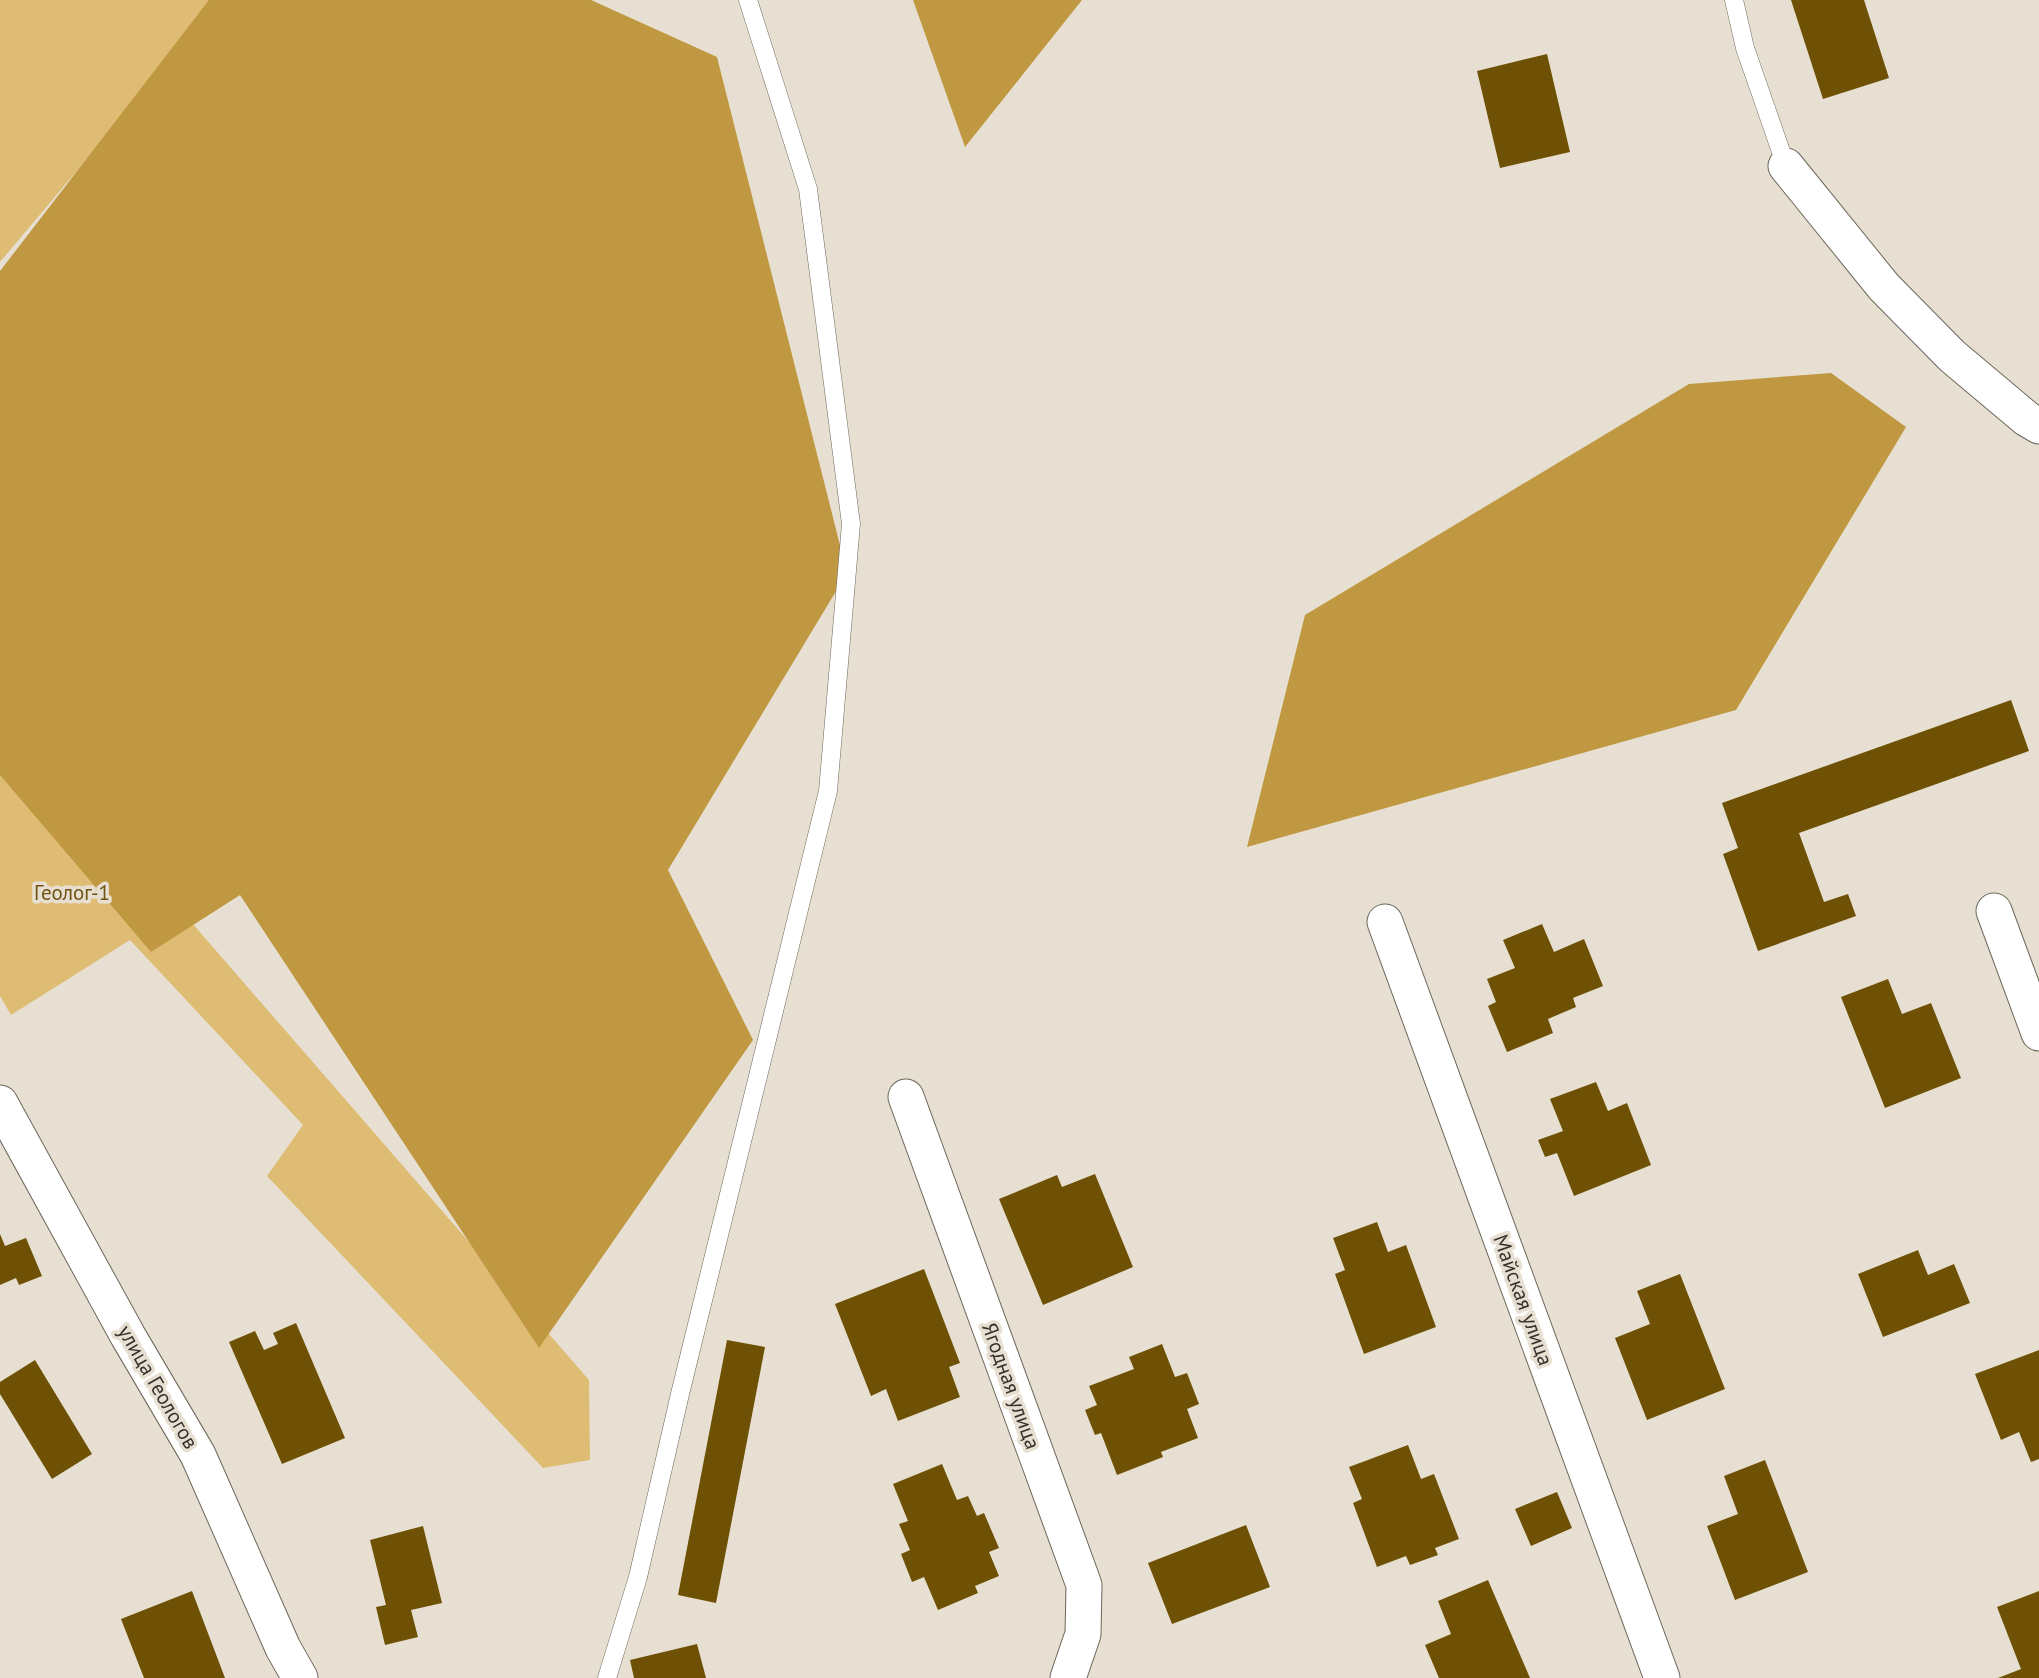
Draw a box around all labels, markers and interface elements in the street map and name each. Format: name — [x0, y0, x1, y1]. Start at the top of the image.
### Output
park label: Геолог-1 — [34, 879, 110, 906]
street label: Майская улица — [1487, 1231, 1560, 1369]
street label: Ягодная улица — [976, 1319, 1047, 1453]
street label: улица Геологов — [112, 1320, 205, 1453]

